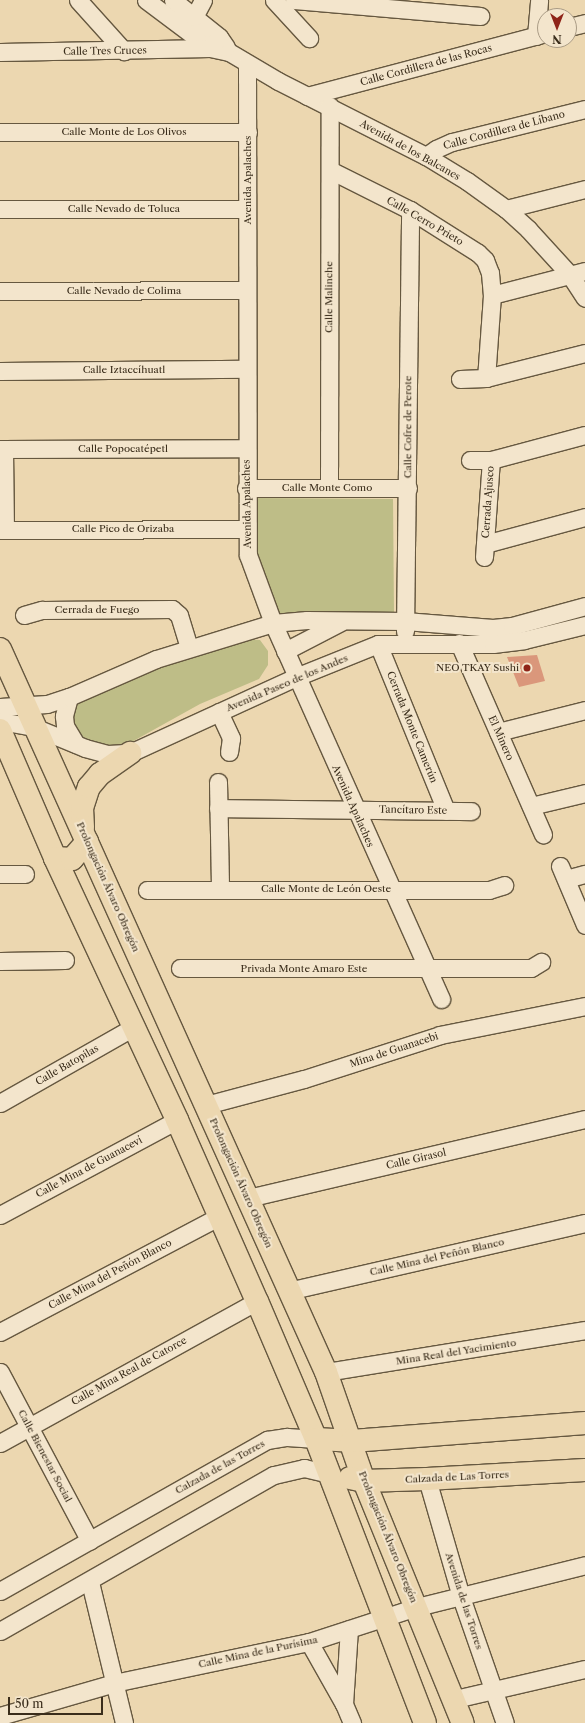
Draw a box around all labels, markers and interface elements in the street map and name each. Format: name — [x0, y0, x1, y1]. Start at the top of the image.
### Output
north arrow — [537, 8, 577, 48]
text: N — [552, 32, 562, 46]
street label: Calle Cordillera de las Rocas — [359, 42, 493, 88]
street label: Calle Tres Cruces — [63, 44, 147, 58]
street label: Calle Cordillera de Líbano — [442, 108, 566, 152]
street label: Avenida de los Balcanes — [358, 117, 462, 183]
street label: Calle Monte de Los Olivos — [61, 126, 187, 138]
street label: Avenida Apalaches — [242, 135, 254, 225]
street label: Calle Cerro Prieto — [384, 194, 466, 248]
street label: Calle Nevado de Toluca — [68, 203, 180, 215]
street label: Calle Malinche — [323, 261, 335, 333]
street label: Calle Nevado de Colima — [67, 285, 181, 297]
street label: Calle Iztaccíhuatl — [83, 364, 165, 376]
street label: Calle Cofre de Perote — [402, 376, 414, 478]
street label: Calle Popocatépetl — [78, 443, 168, 455]
street label: Avenida Apalaches — [240, 459, 254, 549]
street label: Cerrada Ajusco — [479, 465, 497, 539]
street label: Calle Monte Como — [282, 482, 372, 494]
street label: Calle Pico de Orizaba — [72, 523, 174, 535]
street label: Cerrada de Fuego — [55, 604, 139, 616]
street label: Avenida Paseo de los Andes — [224, 652, 350, 714]
place label: NEO TKAY Sushi — [435, 662, 519, 674]
marker: NEO TKAY Sushi — [522, 663, 532, 673]
street label: Cerrada Monte Camerún — [384, 669, 440, 785]
street label: El Minero — [486, 714, 516, 762]
street label: Avenida Apalaches — [329, 763, 377, 849]
street label: Tancítaro Este — [379, 803, 447, 817]
street label: Prolongación Álvaro Obregón — [74, 820, 142, 954]
street label: Calle Monte de León Oeste — [261, 883, 391, 895]
street label: Privada Monte Amaro Este — [240, 963, 368, 975]
street label: Mina de Guanacebi — [348, 1030, 440, 1070]
street label: Calle Batopilas — [33, 1042, 101, 1088]
street label: Prolongación Álvaro Obregón — [207, 1116, 275, 1250]
street label: Calle Mina de Guanaceví — [34, 1134, 144, 1200]
street label: Calle Girasol — [385, 1146, 447, 1172]
street label: Calle Mina del Peñón Blanco — [46, 1236, 174, 1312]
street label: Calle Mina del Peñón Blanco — [369, 1236, 505, 1278]
street label: Calle Mina Real de Catorce — [69, 1334, 189, 1408]
street label: Mina Real del Yacimiento — [395, 1337, 517, 1367]
street label: Calle Bienestar Social — [15, 1408, 75, 1504]
street label: Calzada de las Torres — [173, 1437, 267, 1497]
street label: Calzada de Las Torres — [405, 1468, 509, 1486]
street label: Prolongación Álvaro Obregón — [356, 1469, 420, 1605]
street label: Avenida de las Torres — [443, 1551, 485, 1651]
street label: Calle Mina de la Purísima — [197, 1633, 319, 1671]
scale bar — [10, 1689, 105, 1715]
text: 50 m — [15, 1696, 44, 1711]

